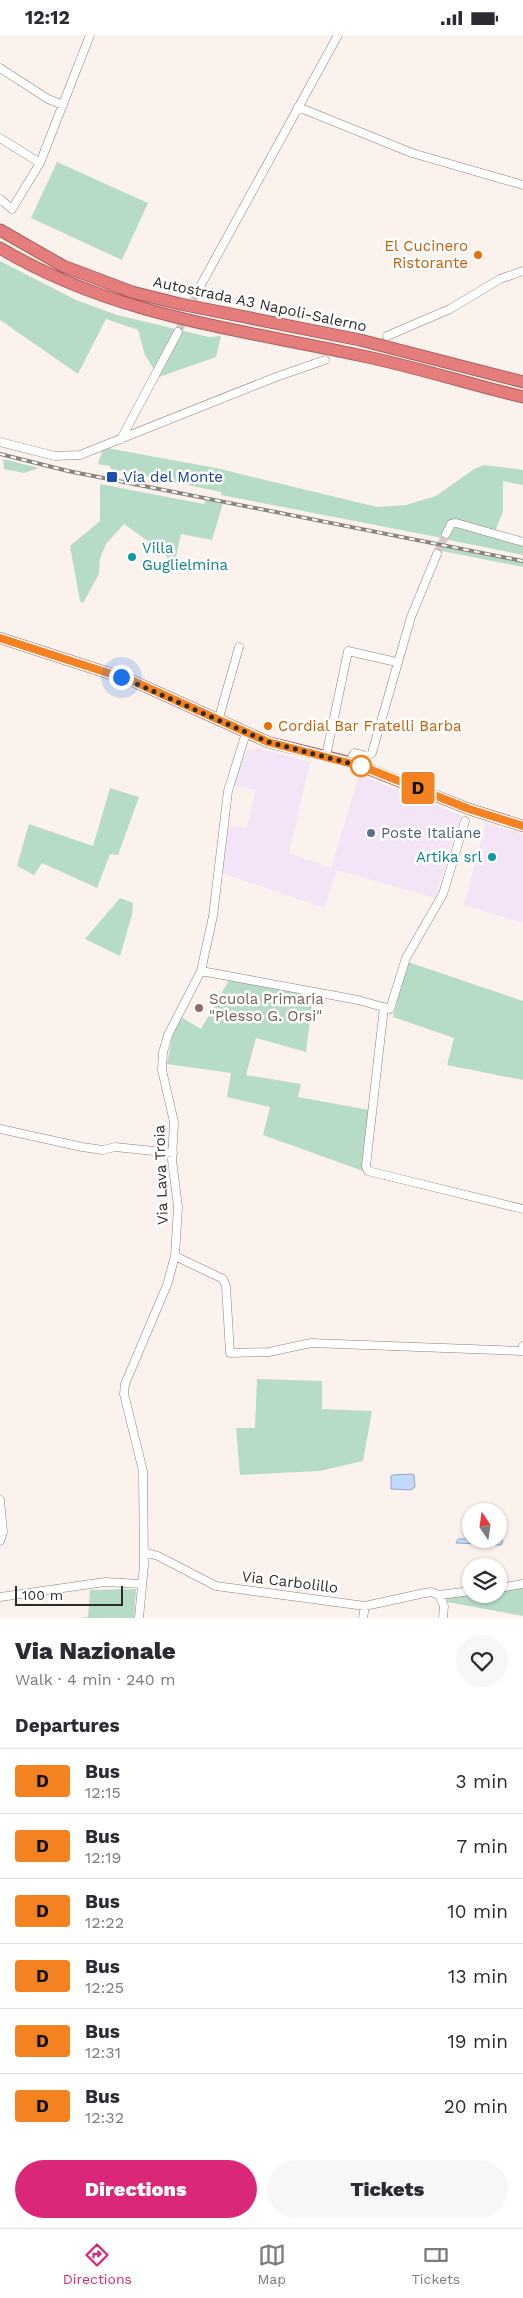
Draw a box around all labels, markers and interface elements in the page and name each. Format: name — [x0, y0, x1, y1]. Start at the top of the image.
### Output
text: 12:12 — [25, 6, 70, 29]
place label: El Cucinero Ristorante — [384, 237, 468, 272]
marker: El Cucinero Ristorante — [472, 249, 484, 261]
street label: Autostrada A3 Napoli-Salerno — [152, 273, 368, 335]
place label: Via del Monte — [123, 468, 223, 486]
marker: Via del Monte — [105, 470, 119, 484]
place label: Villa Guglielmina — [142, 539, 228, 574]
marker: Villa Guglielmina — [126, 551, 138, 563]
your location — [109, 665, 134, 690]
place label: Cordial Bar Fratelli Barba — [278, 717, 462, 735]
marker: Cordial Bar Fratelli Barba — [262, 720, 274, 732]
unlabelled marker — [350, 755, 372, 777]
line badge: D — [402, 772, 434, 804]
text: D — [412, 777, 424, 798]
place label: Poste Italiane — [381, 824, 481, 842]
marker: Poste Italiane — [365, 827, 377, 839]
place label: Artika srl — [416, 848, 482, 866]
marker: Artika srl — [486, 851, 498, 863]
place label: Scuola Primaria "Plesso G. Orsi" — [209, 990, 324, 1025]
marker: Scuola Primaria "Plesso G. Orsi" — [193, 1002, 205, 1014]
street label: Via Lava Troia — [150, 1124, 172, 1225]
north arrow — [462, 1503, 508, 1547]
map controls — [462, 1503, 507, 1603]
button: layers — [462, 1558, 507, 1603]
street label: Via Carbolillo — [241, 1567, 339, 1597]
scale bar — [15, 1583, 122, 1606]
text: 100 m — [22, 1587, 63, 1603]
button: heart — [456, 1635, 508, 1687]
text: Via Nazionale — [15, 1637, 176, 1665]
text: Walk · 4 min · 240 m — [15, 1670, 175, 1689]
text: Departures — [15, 1714, 120, 1737]
text: Bus — [85, 1760, 120, 1783]
text: D — [36, 1770, 49, 1791]
text: 3 min — [456, 1770, 508, 1793]
text: 12:15 — [85, 1783, 121, 1802]
text: Bus — [85, 1825, 120, 1848]
text: D — [36, 1835, 49, 1856]
text: 7 min — [457, 1835, 508, 1858]
text: 12:19 — [85, 1848, 121, 1867]
text: Bus — [85, 1890, 120, 1913]
text: D — [36, 1900, 49, 1921]
text: 10 min — [447, 1900, 508, 1923]
text: 12:22 — [85, 1913, 124, 1932]
text: Bus — [85, 1955, 120, 1978]
text: D — [36, 1965, 49, 1986]
text: 13 min — [448, 1965, 508, 1988]
text: 12:25 — [85, 1978, 124, 1997]
text: Bus — [85, 2020, 120, 2043]
text: D — [36, 2030, 49, 2051]
text: 19 min — [447, 2030, 508, 2053]
text: 12:31 — [85, 2043, 121, 2062]
text: Bus — [85, 2085, 120, 2108]
text: D — [36, 2095, 49, 2116]
text: 20 min — [444, 2095, 508, 2118]
text: 12:32 — [85, 2108, 124, 2127]
button: Directions — [15, 2160, 257, 2218]
button: Tickets — [267, 2160, 508, 2218]
tab: Directions — [63, 2241, 132, 2287]
tab: Map — [258, 2241, 286, 2287]
tab: Tickets — [412, 2241, 460, 2287]

